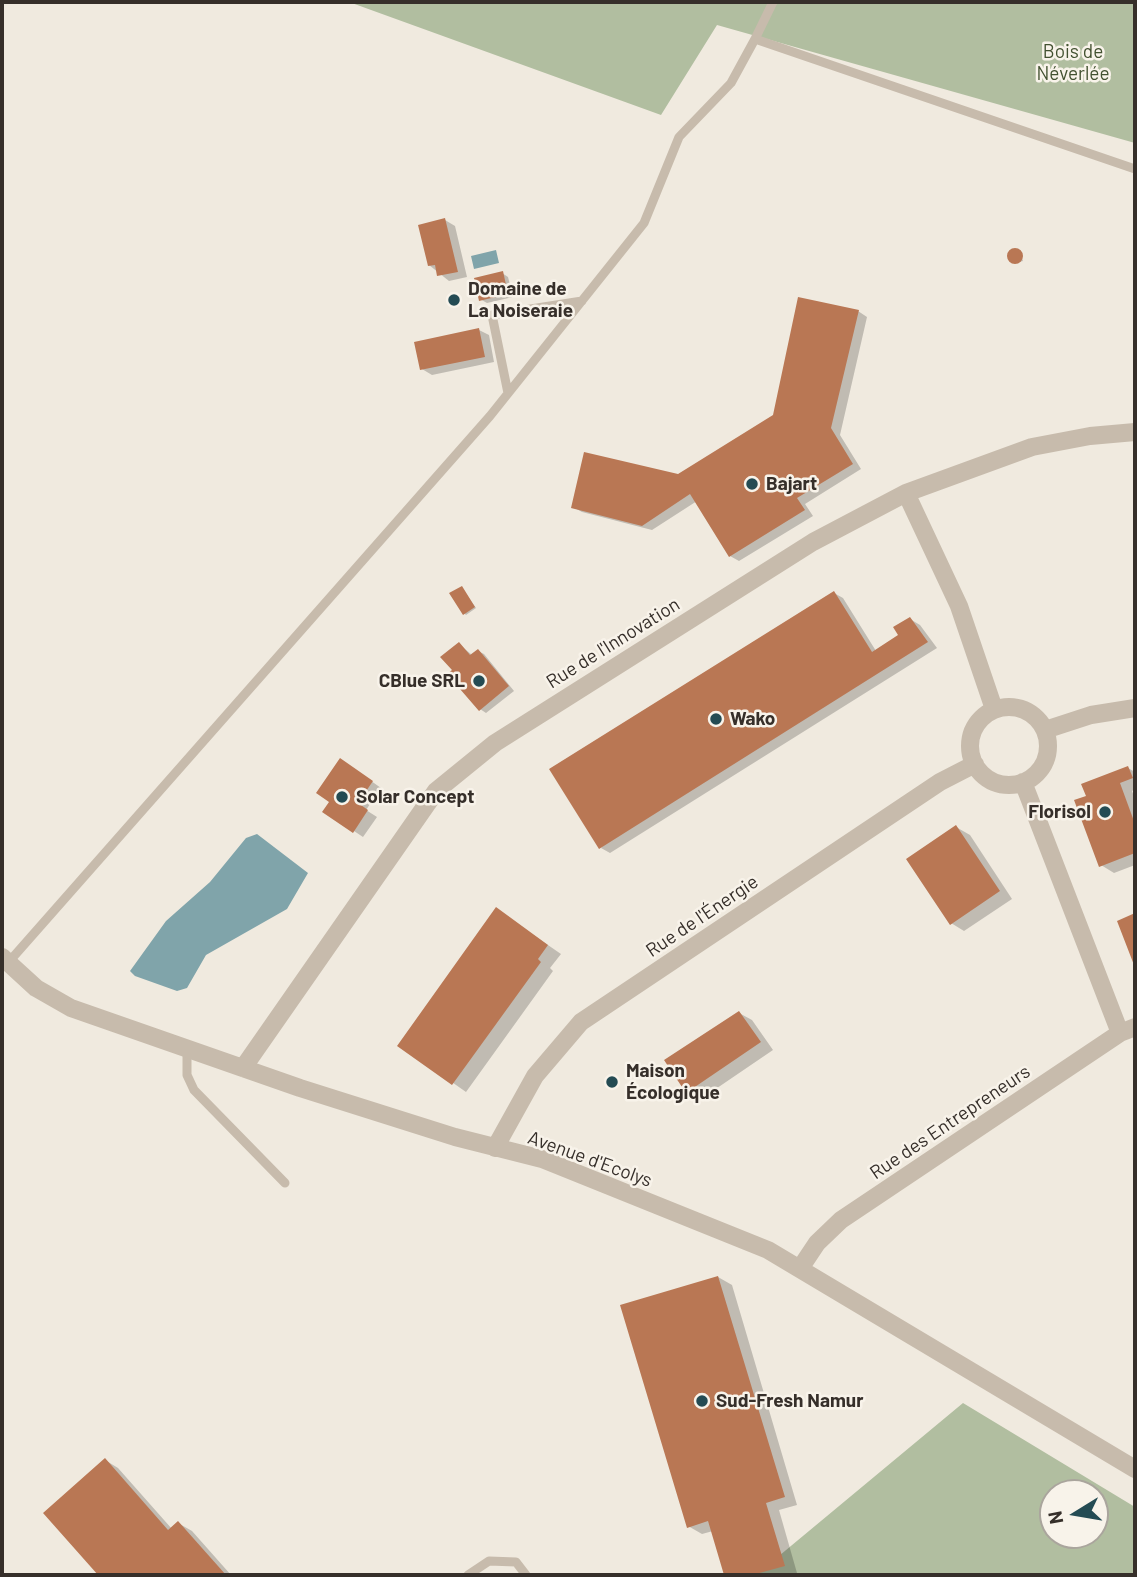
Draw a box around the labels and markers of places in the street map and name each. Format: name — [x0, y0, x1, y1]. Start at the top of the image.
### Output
place label: Domaine de La Noiseraie — [468, 278, 573, 322]
marker: Domaine de La Noiseraie — [446, 292, 462, 308]
place label: Bajart — [766, 473, 817, 495]
marker: Bajart — [744, 476, 760, 492]
place label: CBlue SRL — [379, 670, 465, 692]
marker: CBlue SRL — [471, 673, 487, 689]
place label: Wako — [730, 708, 775, 730]
marker: Wako — [708, 711, 724, 727]
place label: Solar Concept — [356, 786, 475, 808]
marker: Solar Concept — [334, 789, 350, 805]
place label: Florisol — [1028, 801, 1091, 823]
marker: Florisol — [1097, 804, 1113, 820]
place label: Maison Écologique — [626, 1060, 720, 1104]
marker: Maison Écologique — [604, 1074, 620, 1090]
place label: Sud-Fresh Namur — [716, 1390, 863, 1412]
marker: Sud-Fresh Namur — [694, 1393, 710, 1409]

